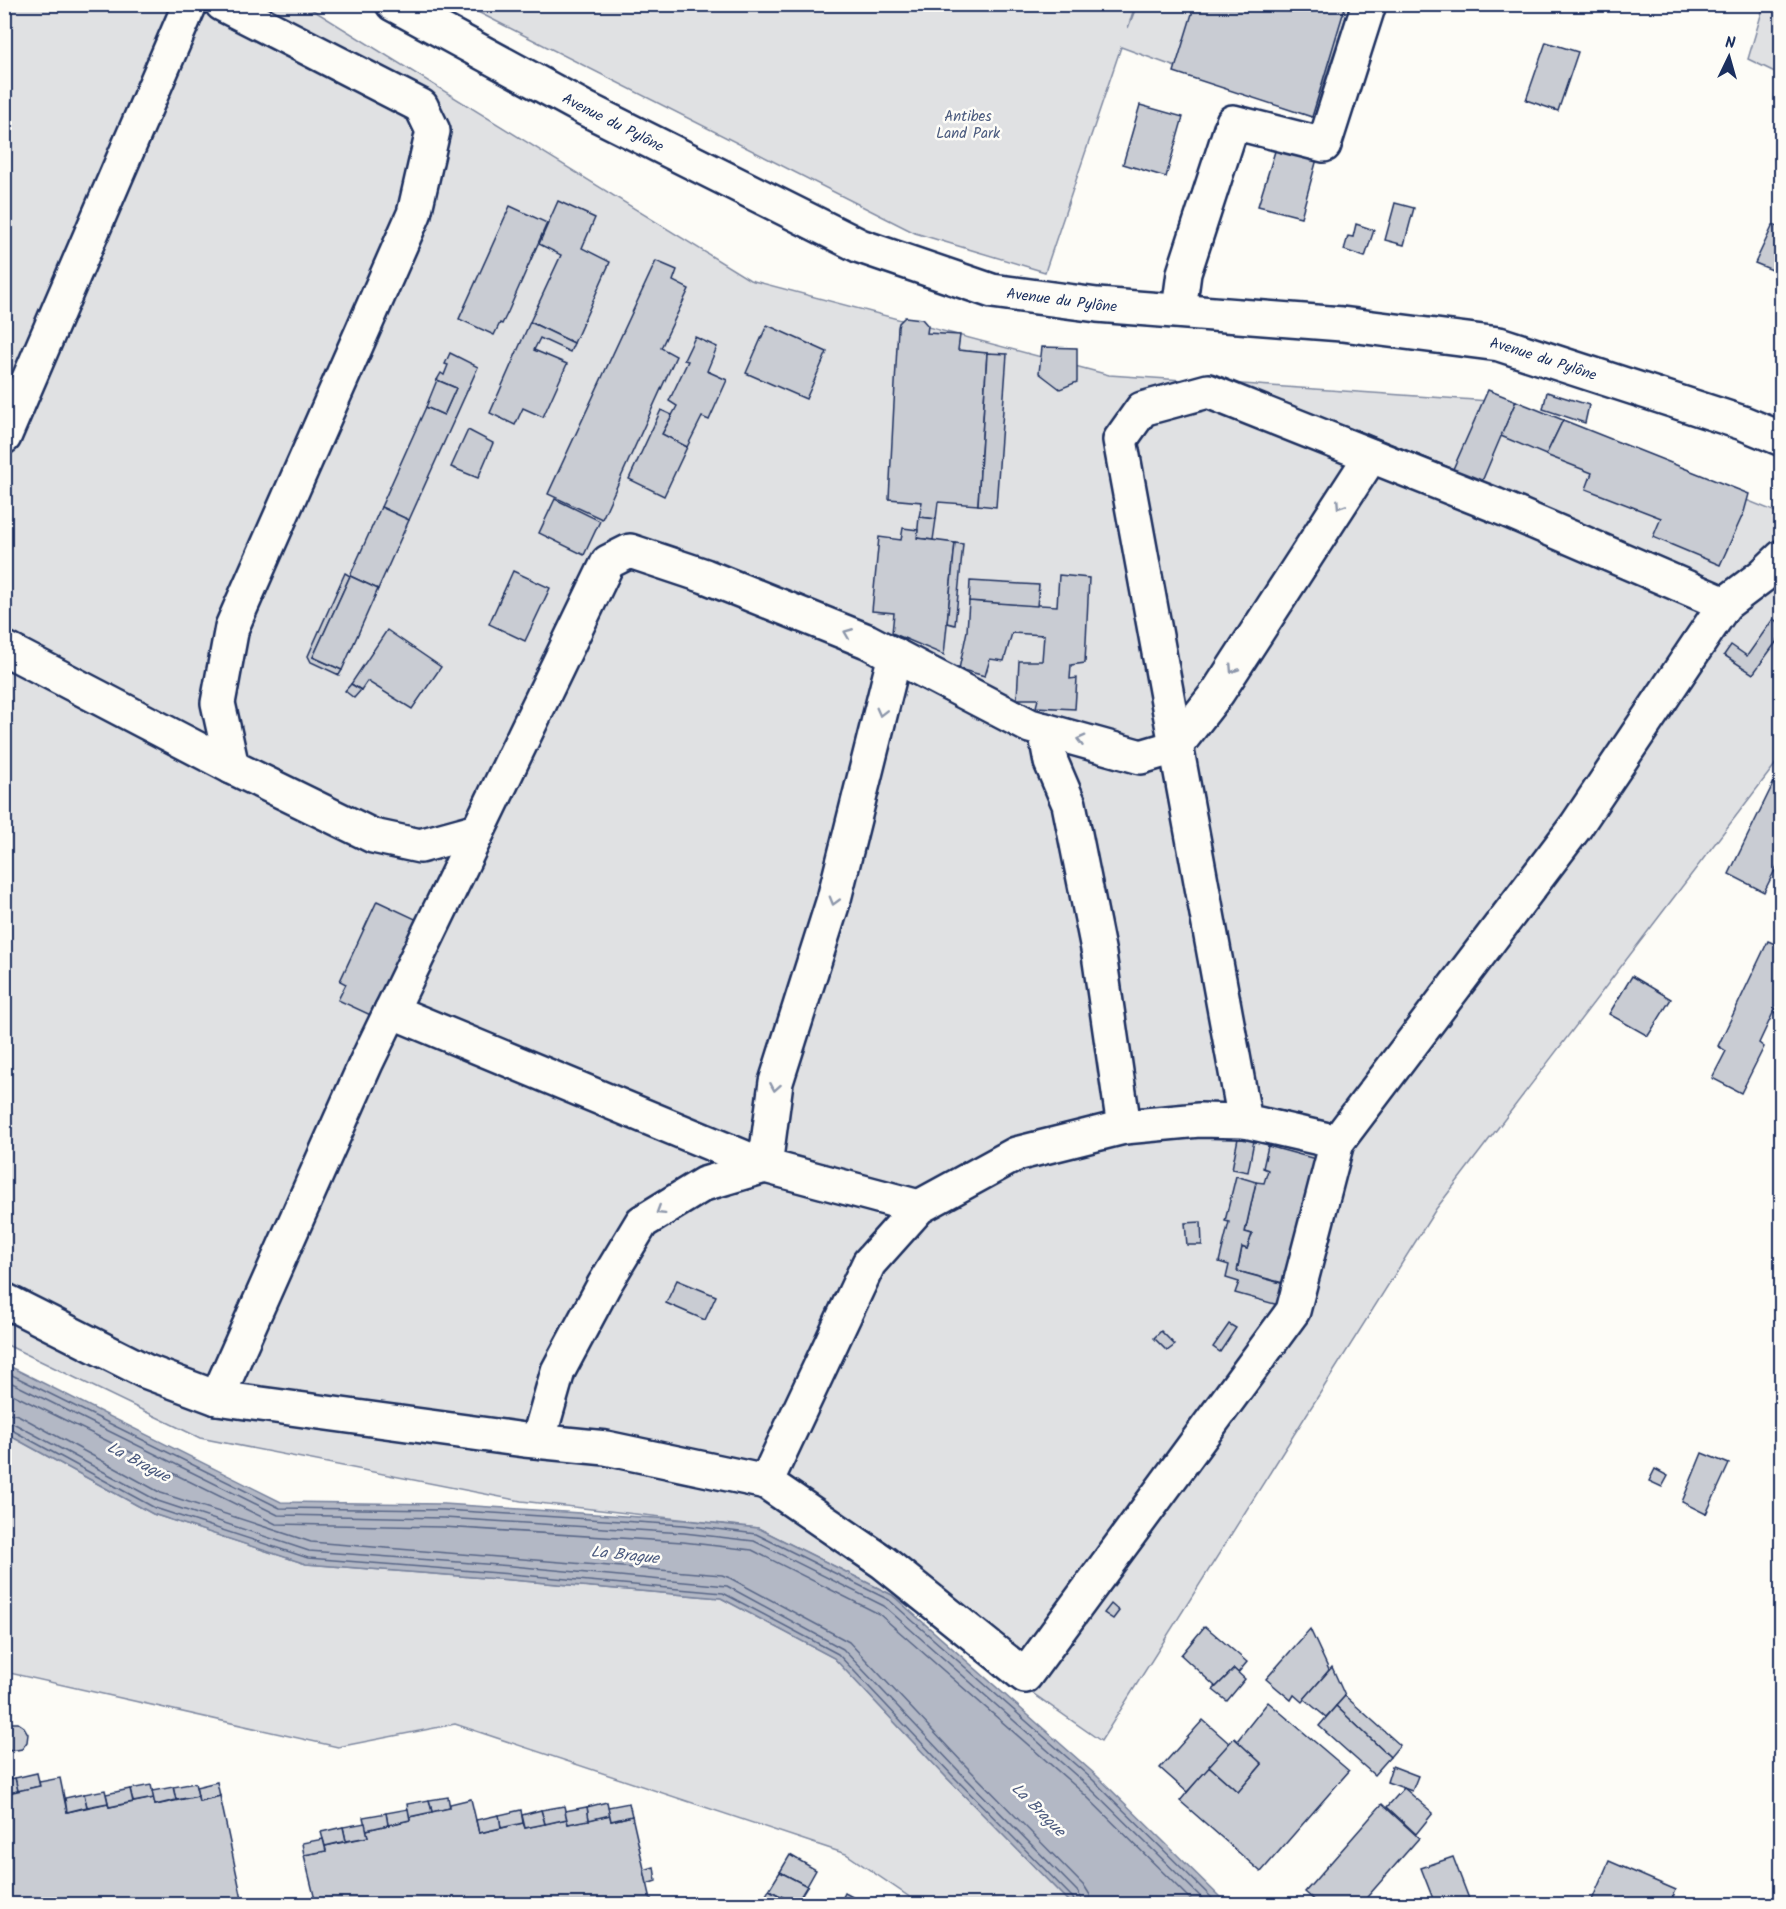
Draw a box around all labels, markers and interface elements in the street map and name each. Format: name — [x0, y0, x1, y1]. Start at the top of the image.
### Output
north arrow — [1699, 27, 1759, 87]
text: N — [1724, 31, 1736, 56]
street label: Avenue du Pylône — [557, 87, 668, 159]
park label: Antibes Land Park — [936, 105, 1001, 146]
street label: Avenue du Pylône — [1005, 282, 1118, 320]
street label: Avenue du Pylône — [1488, 332, 1600, 388]
one-way arrow — [1335, 499, 1347, 509]
one-way arrow — [843, 628, 854, 640]
one-way arrow — [1229, 662, 1240, 673]
one-way arrow — [875, 707, 888, 717]
one-way arrow — [1076, 735, 1087, 747]
one-way arrow — [829, 895, 841, 906]
one-way arrow — [770, 1082, 782, 1092]
one-way arrow — [656, 1203, 666, 1215]
water label: La Brague — [102, 1435, 176, 1490]
water label: La Brague — [590, 1539, 662, 1572]
water label: La Brague — [1005, 1777, 1072, 1844]

